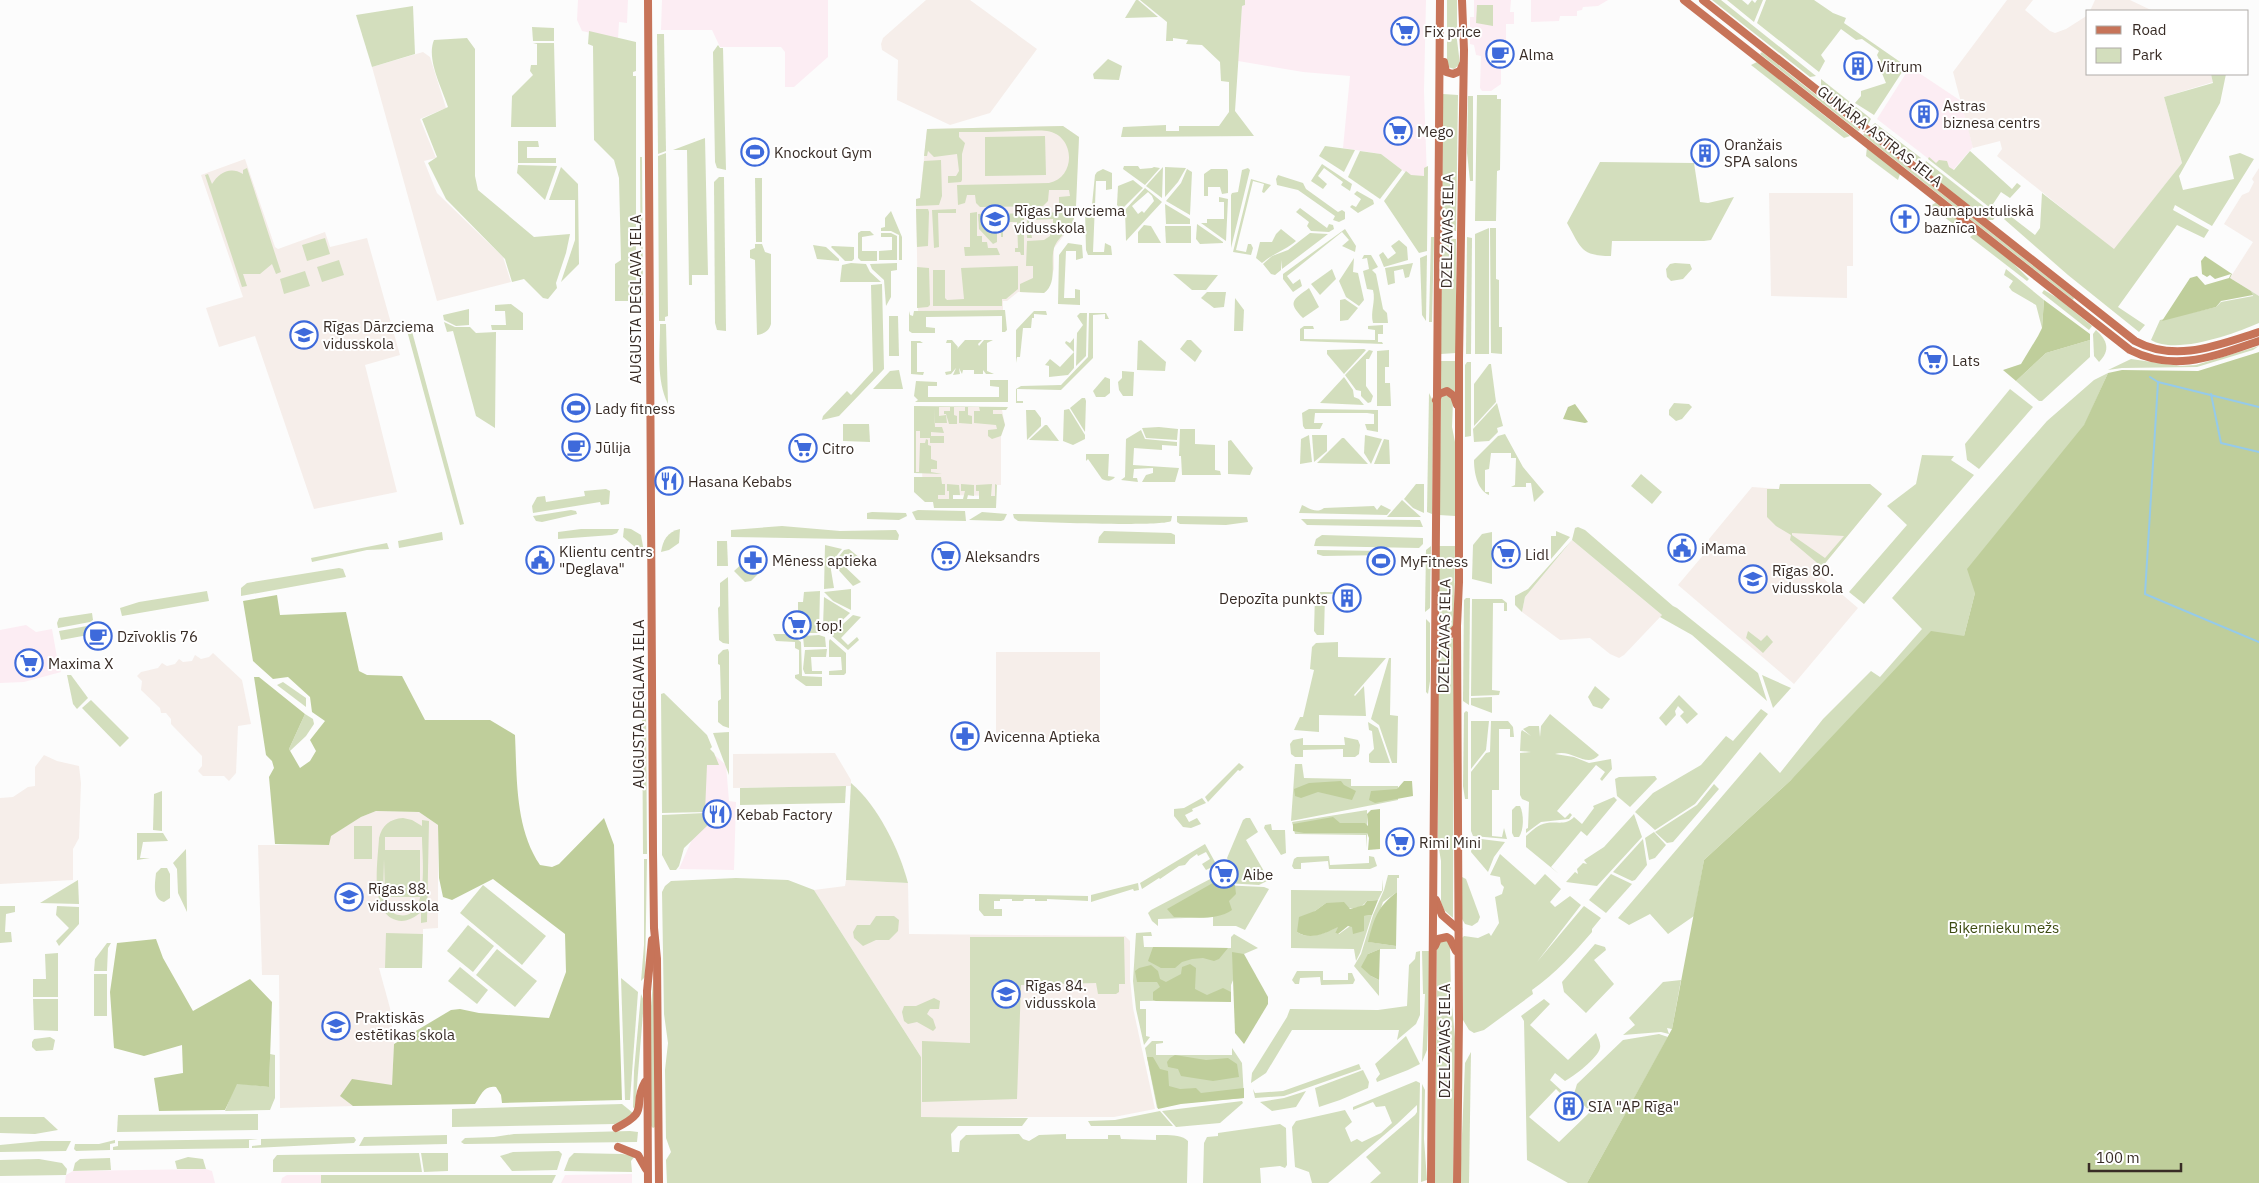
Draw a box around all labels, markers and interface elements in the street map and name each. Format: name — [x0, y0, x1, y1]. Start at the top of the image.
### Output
legend — [2086, 10, 2249, 75]
supermarket icon: Fix price — [1390, 16, 1420, 46]
text: Road — [2132, 20, 2167, 39]
place label: Fix price — [1424, 22, 1481, 41]
cafe icon: Alma — [1485, 39, 1515, 69]
place label: Alma — [1519, 45, 1554, 64]
text: Park — [2132, 45, 2162, 64]
building icon: Vitrum — [1843, 51, 1873, 81]
place label: Vitrum — [1877, 57, 1922, 76]
street label: GUNĀRA ASTRAS IELA — [1814, 81, 1947, 191]
place label: Astras biznesa centrs — [1943, 96, 2040, 132]
building icon: Astras biznesa centrs — [1909, 99, 1939, 129]
supermarket icon: Mego — [1383, 116, 1413, 146]
place label: Mego — [1417, 122, 1454, 141]
place label: Oranžais SPA salons — [1724, 135, 1798, 171]
sports icon: Knockout Gym — [740, 137, 770, 167]
building icon: Oranžais SPA salons — [1690, 138, 1720, 168]
place label: Knockout Gym — [774, 143, 872, 162]
street label: DZELZAVAS IELA — [1436, 173, 1458, 289]
place label: Rīgas Purvciema vidusskola — [1014, 201, 1125, 237]
place label: Jaunapustuliskā baznīca — [1924, 201, 2034, 237]
school or university icon: Rīgas Purvciema vidusskola — [980, 204, 1010, 234]
church icon: Jaunapustuliskā baznīca — [1890, 204, 1920, 234]
street label: AUGUSTA DEGLAVA IELA — [626, 214, 645, 384]
place label: Rīgas Dārzciema vidusskola — [323, 317, 434, 353]
school or university icon: Rīgas Dārzciema vidusskola — [289, 320, 319, 350]
supermarket icon: Lats — [1918, 345, 1948, 375]
place label: Lats — [1952, 351, 1980, 370]
sports icon: Lady fitness — [561, 393, 591, 423]
place label: Lady fitness — [595, 399, 675, 418]
cafe icon: Jūlija — [561, 432, 591, 462]
supermarket icon: Citro — [788, 433, 818, 463]
place label: Jūlija — [595, 438, 631, 457]
place label: Citro — [822, 439, 854, 458]
restaurant icon: Hasana Kebabs — [654, 466, 684, 496]
place label: Hasana Kebabs — [688, 472, 792, 491]
public building icon: iMama — [1667, 533, 1697, 563]
supermarket icon: Lidl — [1491, 539, 1521, 569]
place label: iMama — [1701, 539, 1746, 558]
supermarket icon: Aleksandrs — [931, 541, 961, 571]
place label: Klientu centrs "Deglava" — [559, 542, 653, 578]
public building icon: Klientu centrs "Deglava" — [525, 545, 555, 575]
pharmacy icon: Mēness aptieka — [738, 545, 768, 575]
place label: Lidl — [1525, 545, 1549, 564]
sports icon: MyFitness — [1366, 546, 1396, 576]
place label: Aleksandrs — [965, 547, 1040, 566]
place label: Mēness aptieka — [772, 551, 877, 570]
place label: MyFitness — [1400, 552, 1468, 571]
place label: Rīgas 80. vidusskola — [1772, 561, 1843, 597]
school or university icon: Rīgas 80. vidusskola — [1738, 564, 1768, 594]
street label: DZELZAVAS IELA — [1433, 578, 1455, 694]
building icon: Depozīta punkts — [1332, 583, 1362, 613]
place label: Depozīta punkts — [1219, 589, 1328, 608]
supermarket icon: top! — [782, 610, 812, 640]
place label: top! — [816, 616, 843, 635]
street label: AUGUSTA DEGLAVA IELA — [629, 619, 648, 789]
cafe icon: Dzīvoklis 76 — [83, 621, 113, 651]
place label: Dzīvoklis 76 — [117, 627, 198, 646]
supermarket icon: Maxima X — [14, 648, 44, 678]
place label: Maxima X — [48, 654, 113, 673]
pharmacy icon: Avicenna Aptieka — [950, 721, 980, 751]
place label: Avicenna Aptieka — [984, 727, 1100, 746]
restaurant icon: Kebab Factory — [702, 799, 732, 829]
place label: Kebab Factory — [736, 805, 833, 824]
supermarket icon: Rimi Mini — [1385, 827, 1415, 857]
place label: Rimi Mini — [1419, 833, 1481, 852]
supermarket icon: Aibe — [1209, 859, 1239, 889]
place label: Aibe — [1243, 865, 1273, 884]
place label: Rīgas 88. vidusskola — [368, 879, 439, 915]
school or university icon: Rīgas 88. vidusskola — [334, 882, 364, 912]
park label: Biķernieku mežs — [1949, 918, 2059, 937]
place label: Rīgas 84. vidusskola — [1025, 976, 1096, 1012]
school or university icon: Rīgas 84. vidusskola — [991, 979, 1021, 1009]
street label: DZELZAVAS IELA — [1435, 983, 1454, 1099]
place label: Praktiskās estētikas skola — [355, 1008, 455, 1044]
school or university icon: Praktiskās estētikas skola — [321, 1011, 351, 1041]
building icon: SIA "AP Rīga" — [1554, 1091, 1584, 1121]
place label: SIA "AP Rīga" — [1588, 1097, 1679, 1116]
scale bar — [2089, 1140, 2182, 1172]
text: 100 m — [2096, 1148, 2140, 1167]

